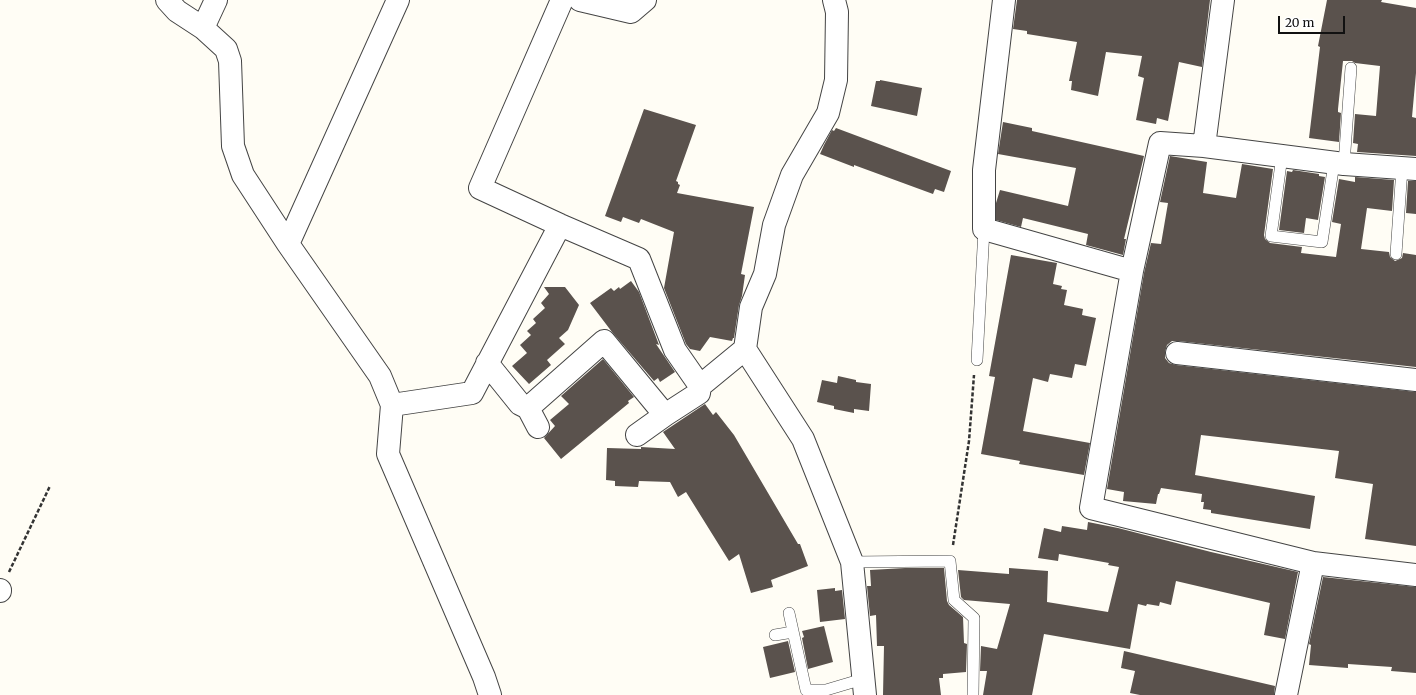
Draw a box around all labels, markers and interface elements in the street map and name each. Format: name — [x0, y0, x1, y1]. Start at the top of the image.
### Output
scale bar — [1280, 8, 1347, 34]
text: 20 m — [1285, 15, 1314, 30]

